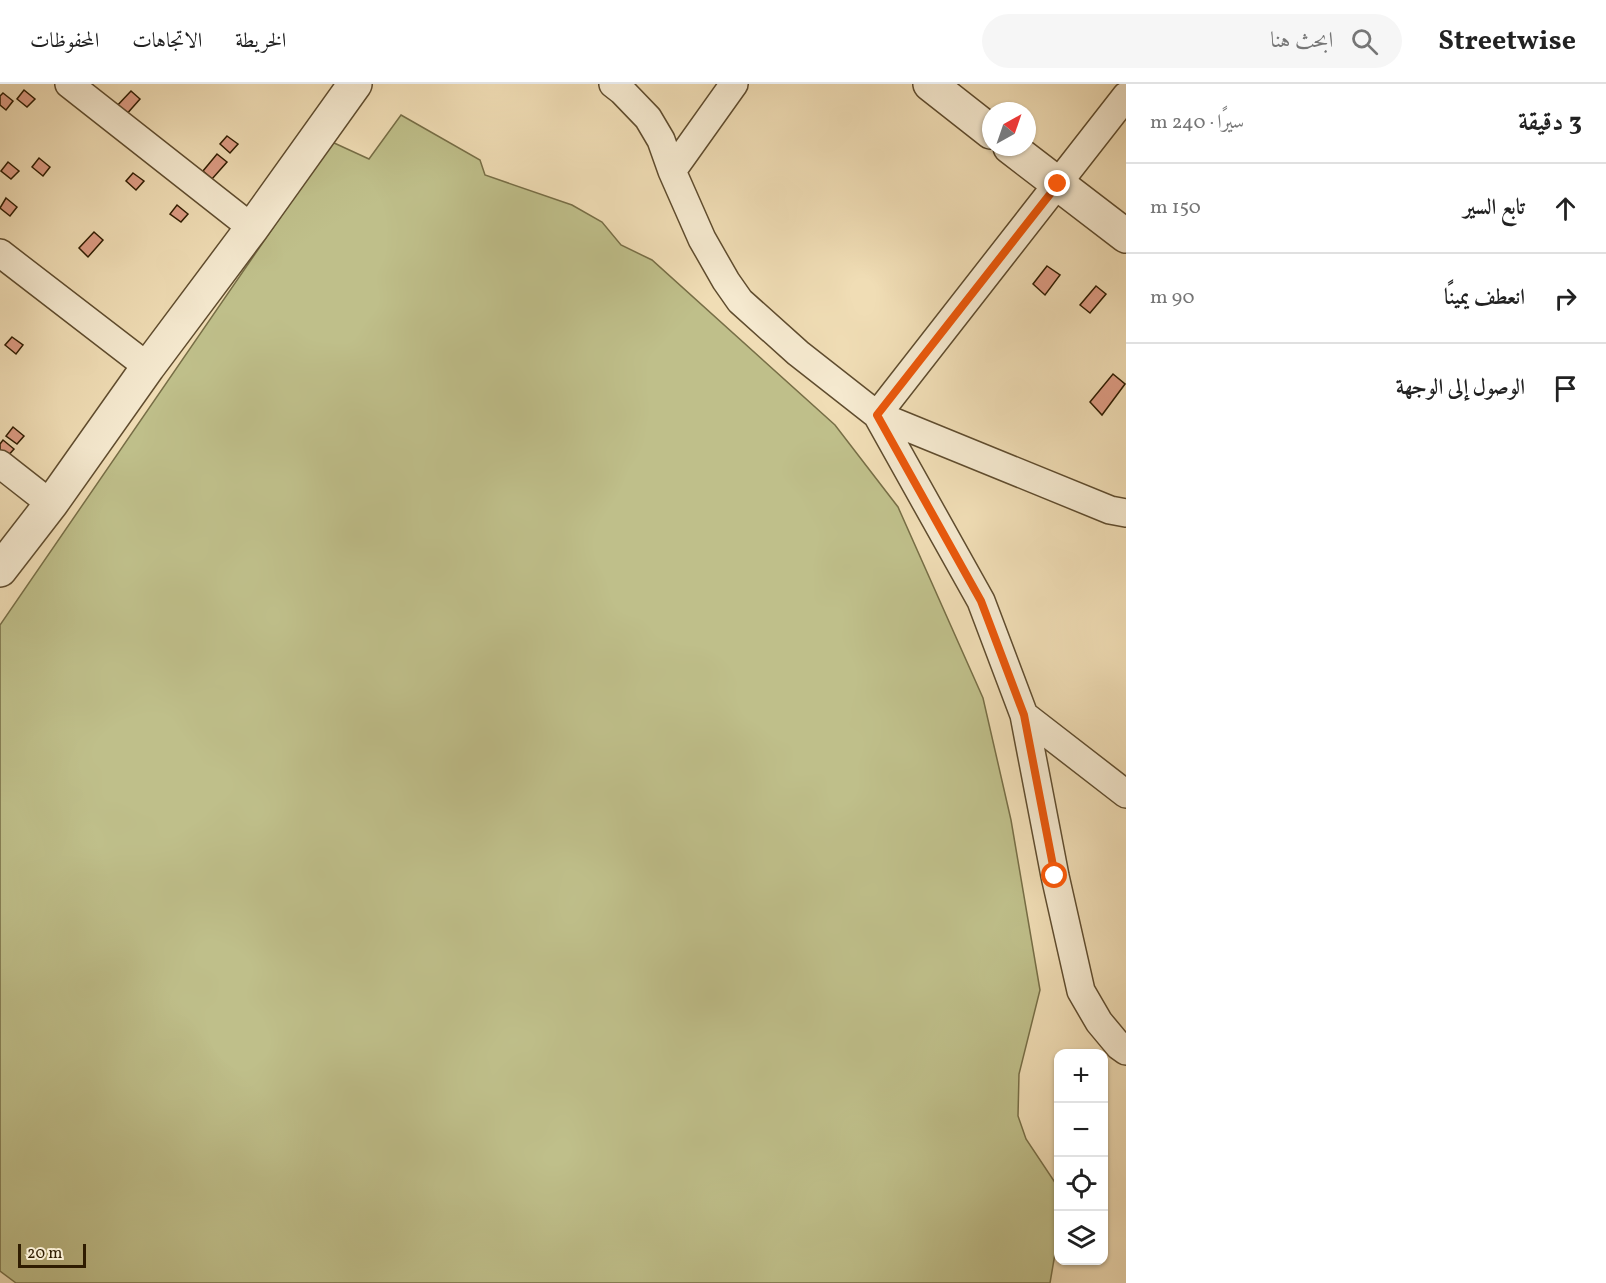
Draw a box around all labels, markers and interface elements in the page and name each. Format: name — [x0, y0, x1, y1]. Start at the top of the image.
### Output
search box — [982, 14, 1402, 68]
text: Streetwise — [1438, 22, 1576, 61]
icon: search — [1348, 25, 1381, 58]
text: ابحث هنا — [1270, 26, 1333, 57]
text: المحفوظات — [30, 27, 99, 56]
text: الاتجاهات — [132, 27, 202, 56]
text: الخريطة — [235, 27, 286, 56]
north arrow — [982, 102, 1036, 156]
text: 3 دقيقة — [1518, 105, 1582, 141]
text: سيرًا · 240 m — [1150, 109, 1244, 137]
route end — [1044, 170, 1070, 196]
icon: ahead — [1549, 192, 1582, 225]
text: تابع السير — [1463, 193, 1525, 224]
text: 150 m — [1150, 194, 1201, 222]
icon: right — [1549, 282, 1582, 315]
text: انعطف يمينًا — [1444, 283, 1525, 314]
text: 90 m — [1150, 284, 1195, 312]
icon: arrive — [1549, 372, 1582, 405]
text: الوصول إلى الوجهة — [1396, 373, 1525, 404]
route start — [1041, 862, 1067, 888]
map controls — [1054, 1049, 1108, 1265]
button: + — [1054, 1049, 1108, 1103]
button: − — [1054, 1103, 1108, 1157]
button: locate — [1054, 1157, 1108, 1211]
button: layers — [1054, 1211, 1108, 1265]
scale bar — [18, 1241, 86, 1268]
text: 20 m — [27, 1243, 62, 1265]

